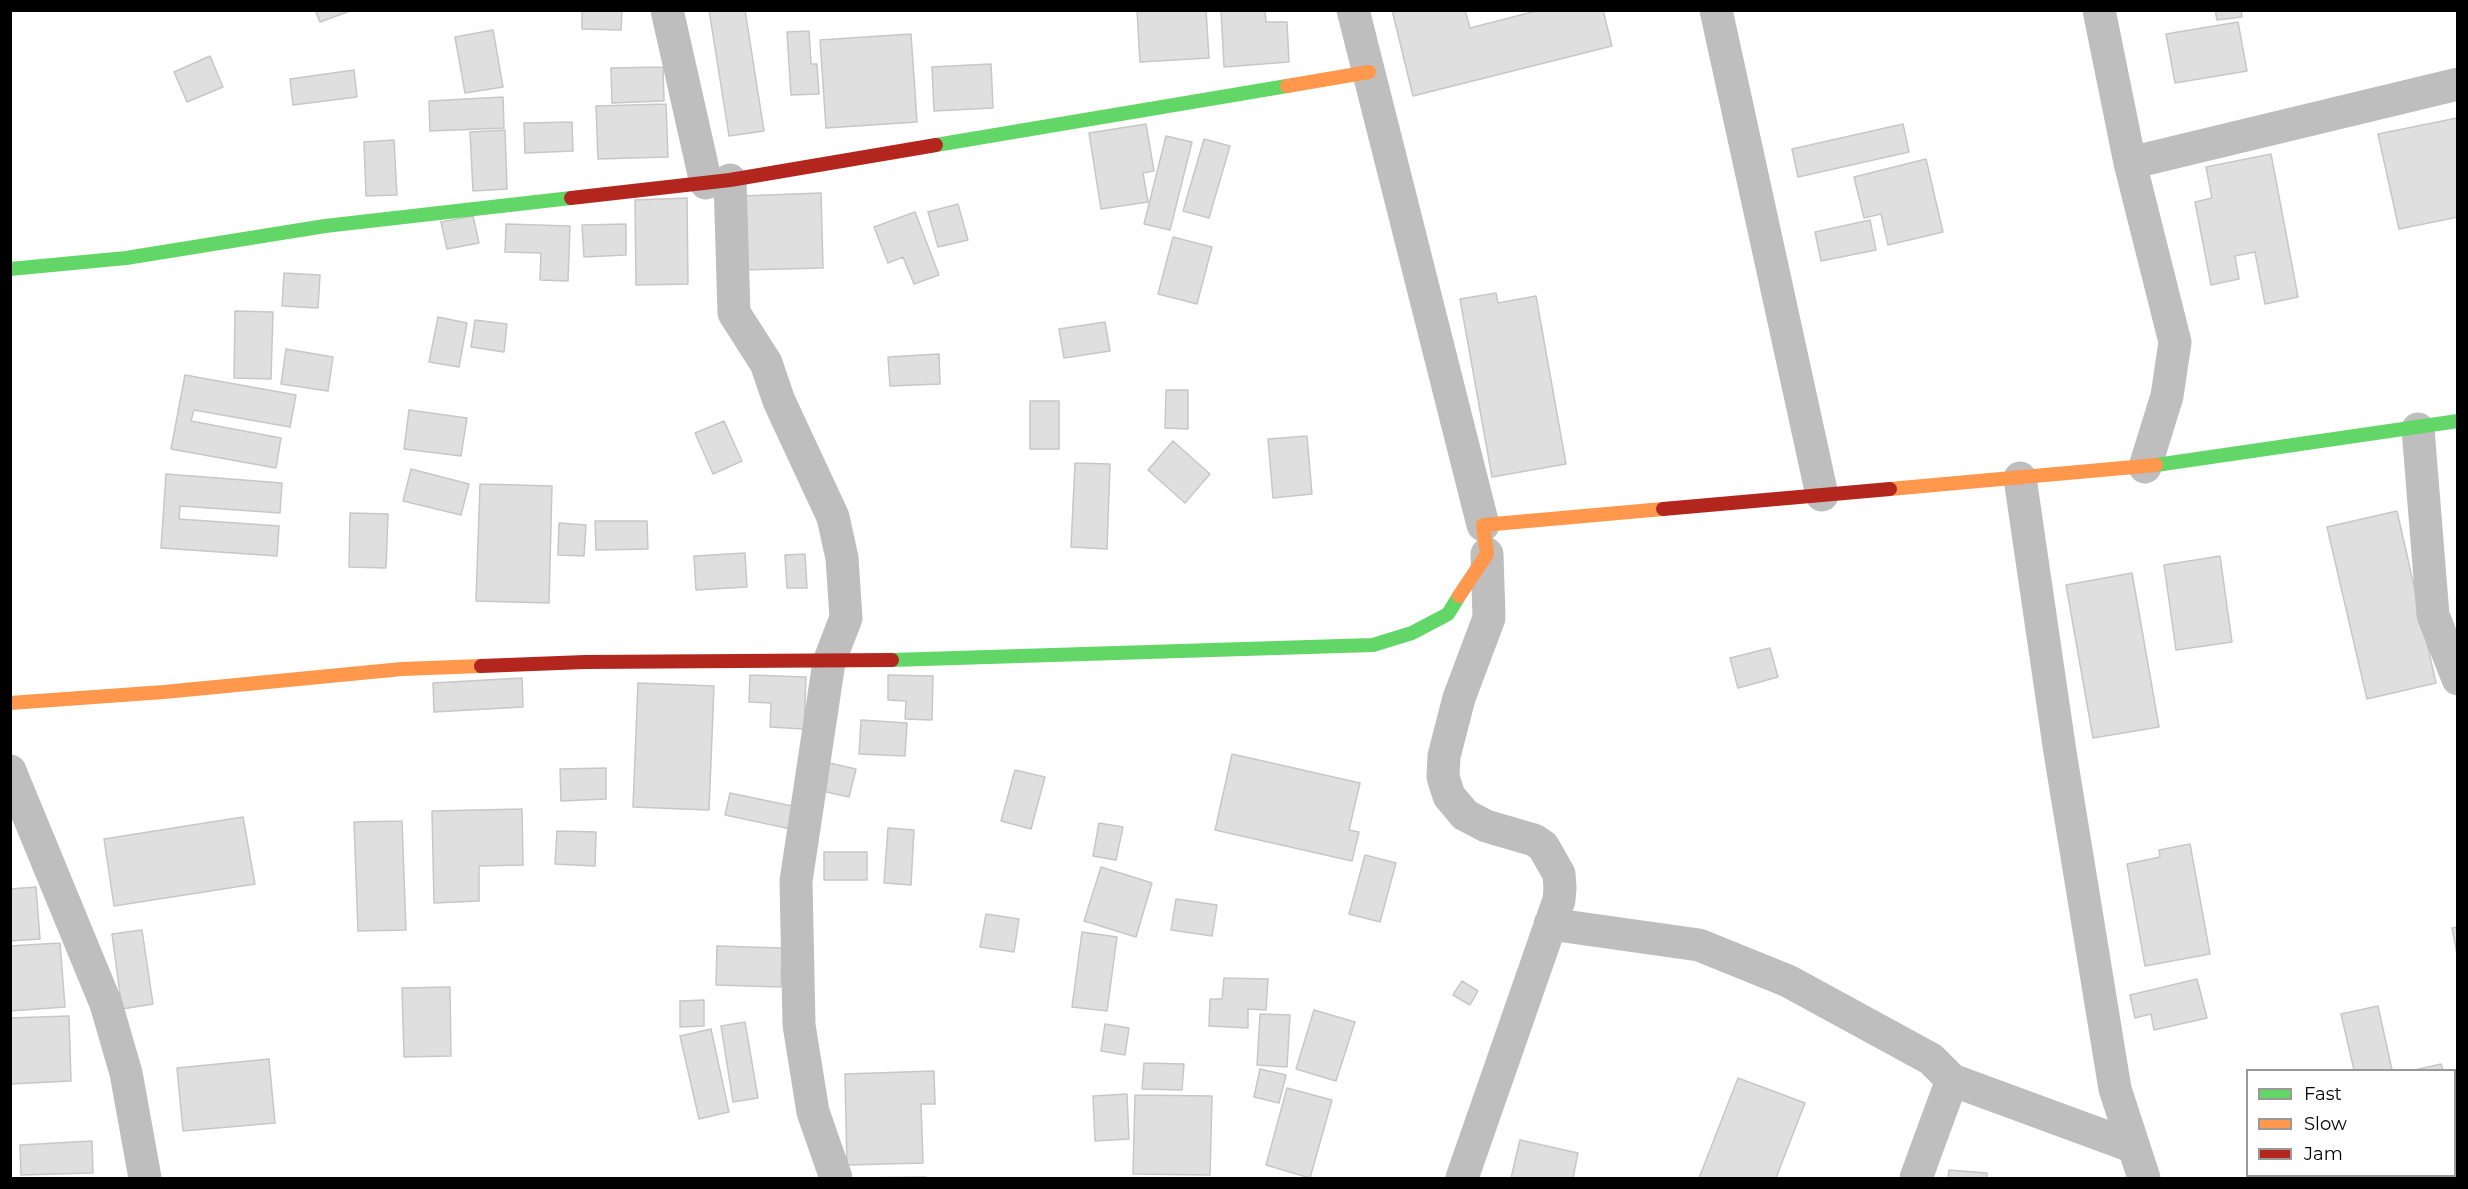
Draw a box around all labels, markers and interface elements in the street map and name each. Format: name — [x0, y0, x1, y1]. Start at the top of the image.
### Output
legend — [2246, 1069, 2456, 1177]
text: Fast — [2304, 1083, 2342, 1105]
text: Slow — [2304, 1113, 2347, 1135]
text: Jam — [2304, 1143, 2343, 1165]

